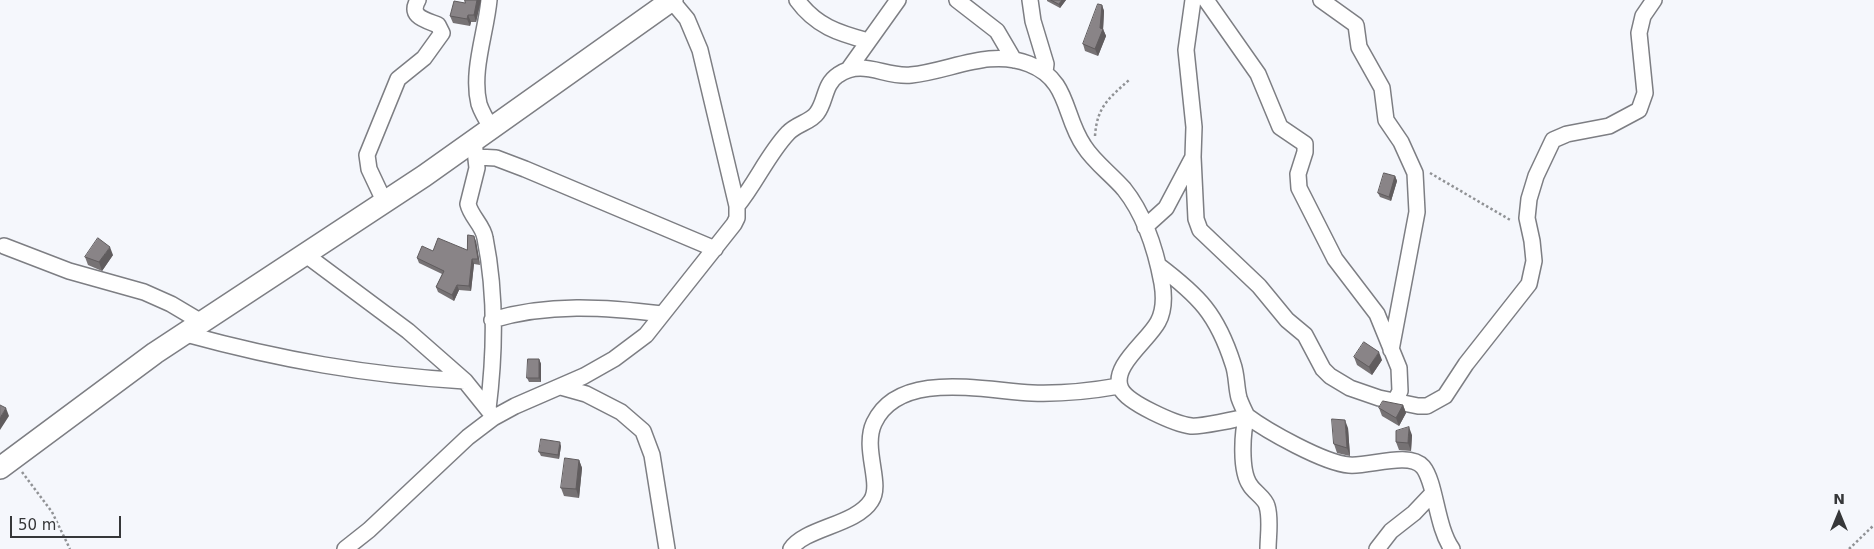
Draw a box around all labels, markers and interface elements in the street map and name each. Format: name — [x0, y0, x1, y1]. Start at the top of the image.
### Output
north arrow — [1814, 489, 1864, 539]
text: N — [1833, 491, 1845, 507]
scale bar — [12, 506, 124, 538]
text: 50 m — [18, 516, 56, 534]

